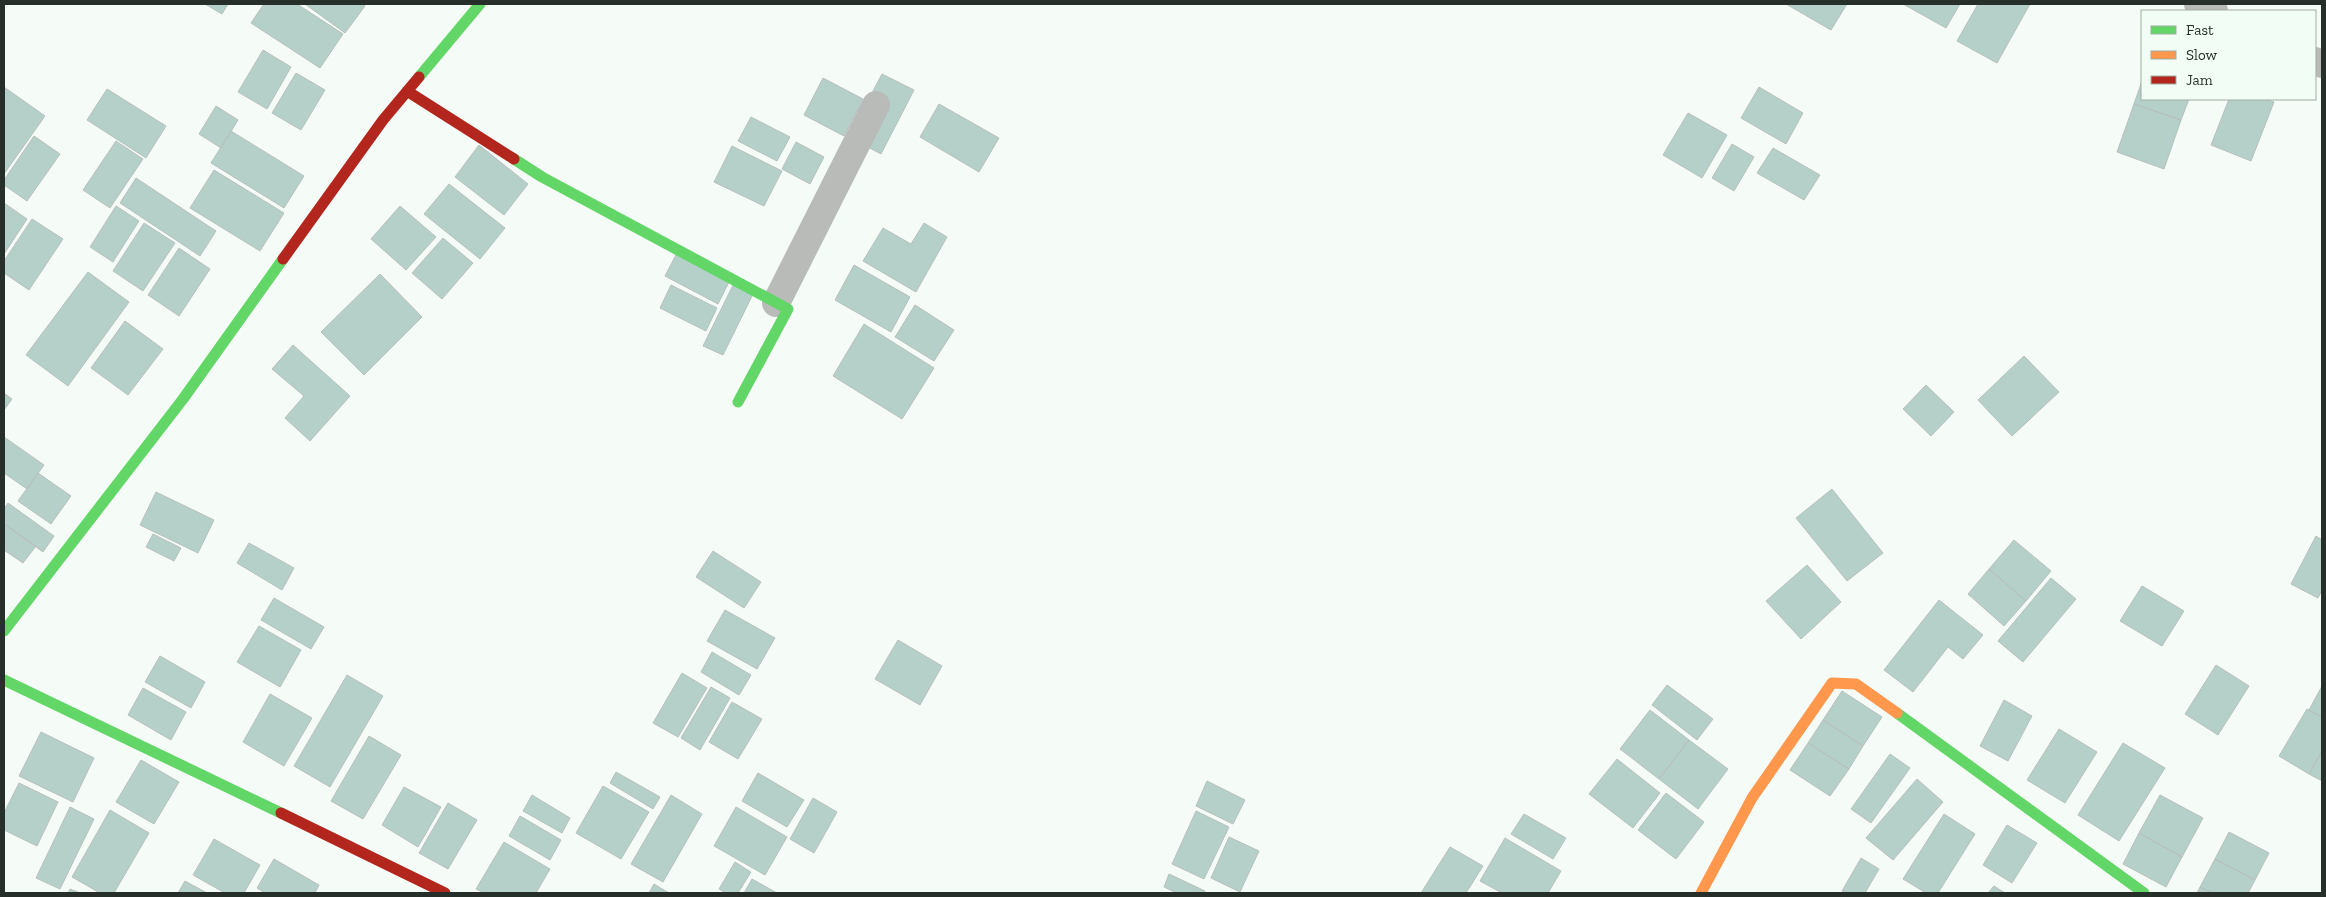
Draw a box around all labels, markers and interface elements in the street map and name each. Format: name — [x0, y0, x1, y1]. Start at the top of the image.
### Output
legend — [2141, 10, 2316, 100]
text: Fast — [2186, 21, 2214, 39]
text: Slow — [2186, 46, 2218, 64]
text: Jam — [2186, 71, 2213, 89]

